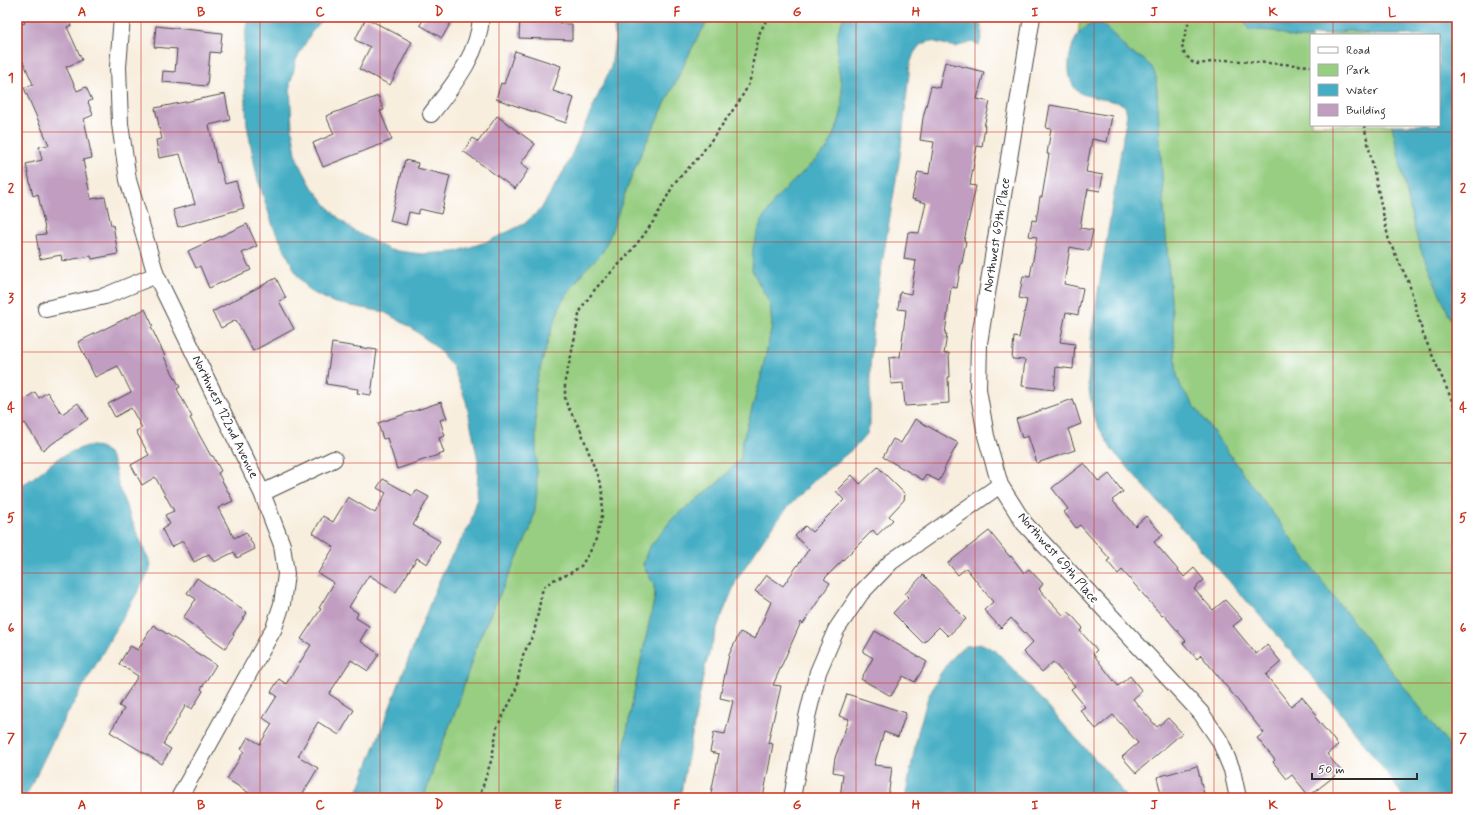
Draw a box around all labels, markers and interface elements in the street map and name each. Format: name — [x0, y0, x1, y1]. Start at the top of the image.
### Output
text: A — [78, 4, 86, 21]
text: B — [197, 4, 206, 21]
text: C — [315, 4, 325, 21]
text: D — [435, 4, 444, 21]
text: E — [554, 4, 562, 21]
text: F — [674, 4, 681, 21]
text: G — [793, 4, 802, 21]
text: H — [912, 4, 921, 21]
text: I — [1032, 4, 1039, 21]
text: J — [1150, 4, 1158, 21]
text: K — [1268, 4, 1278, 21]
text: L — [1388, 4, 1397, 21]
legend — [1310, 34, 1440, 126]
text: Road — [1346, 43, 1370, 59]
text: Park — [1346, 63, 1370, 79]
text: 1 — [8, 70, 14, 87]
text: 1 — [1460, 70, 1466, 87]
text: Water — [1346, 83, 1378, 99]
text: Building — [1346, 103, 1386, 120]
street label: Northwest 69th Place — [980, 176, 1014, 293]
text: 2 — [8, 180, 15, 197]
text: 2 — [1460, 180, 1467, 197]
text: 3 — [8, 290, 14, 307]
text: 3 — [1460, 290, 1466, 307]
street label: Northwest 122nd Avenue — [188, 353, 262, 481]
text: 4 — [7, 400, 15, 417]
text: 4 — [1459, 400, 1467, 417]
street label: Northwest 69th Place — [1014, 509, 1102, 607]
text: 5 — [7, 510, 15, 527]
text: 5 — [1459, 510, 1467, 527]
text: 6 — [8, 620, 15, 637]
text: 6 — [1460, 620, 1467, 637]
text: 7 — [7, 730, 15, 747]
text: 7 — [1459, 730, 1467, 747]
scale bar — [1312, 755, 1417, 781]
text: 50 m — [1318, 762, 1345, 778]
text: A — [78, 797, 86, 814]
text: B — [197, 797, 206, 814]
text: C — [315, 797, 325, 814]
text: D — [435, 797, 444, 814]
text: E — [554, 797, 562, 814]
text: F — [674, 797, 681, 814]
text: G — [793, 797, 802, 814]
text: H — [912, 797, 921, 814]
text: I — [1032, 797, 1039, 814]
text: J — [1150, 797, 1158, 814]
text: K — [1268, 797, 1278, 814]
text: L — [1388, 797, 1397, 814]

